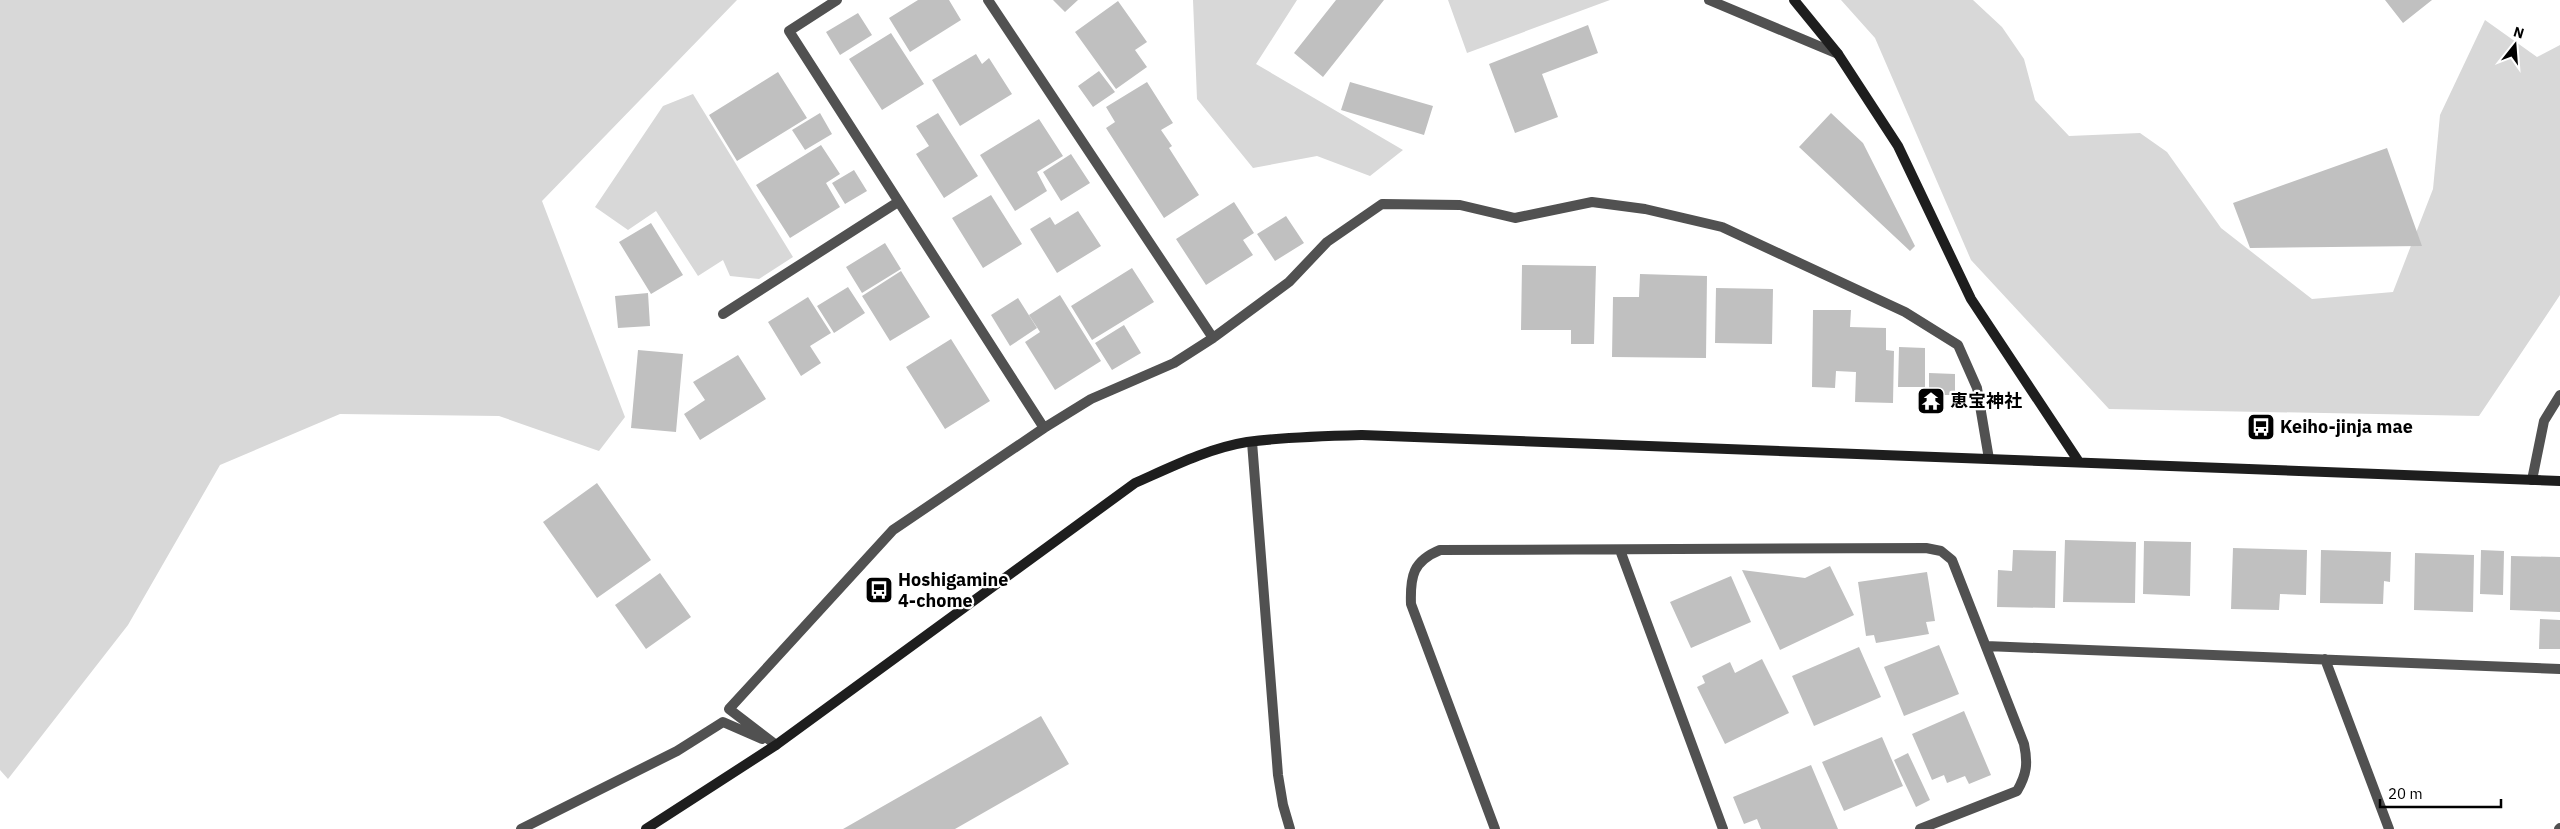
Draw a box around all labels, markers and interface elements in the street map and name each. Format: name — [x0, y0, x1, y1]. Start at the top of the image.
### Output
north arrow — [2490, 20, 2540, 70]
text: N — [2511, 22, 2526, 43]
temple icon: 恵宝神社 — [1916, 386, 1946, 416]
place label: 恵宝神社 — [1950, 389, 2022, 412]
bus stop icon: Keiho-jinja mae — [2246, 412, 2276, 442]
place label: Keiho-jinja mae — [2280, 415, 2413, 438]
place label: Hoshigamine 4-chome — [898, 568, 1008, 612]
bus stop icon: Hoshigamine 4-chome — [864, 575, 894, 605]
scale bar — [2380, 776, 2501, 808]
text: 20 m — [2388, 784, 2423, 803]

